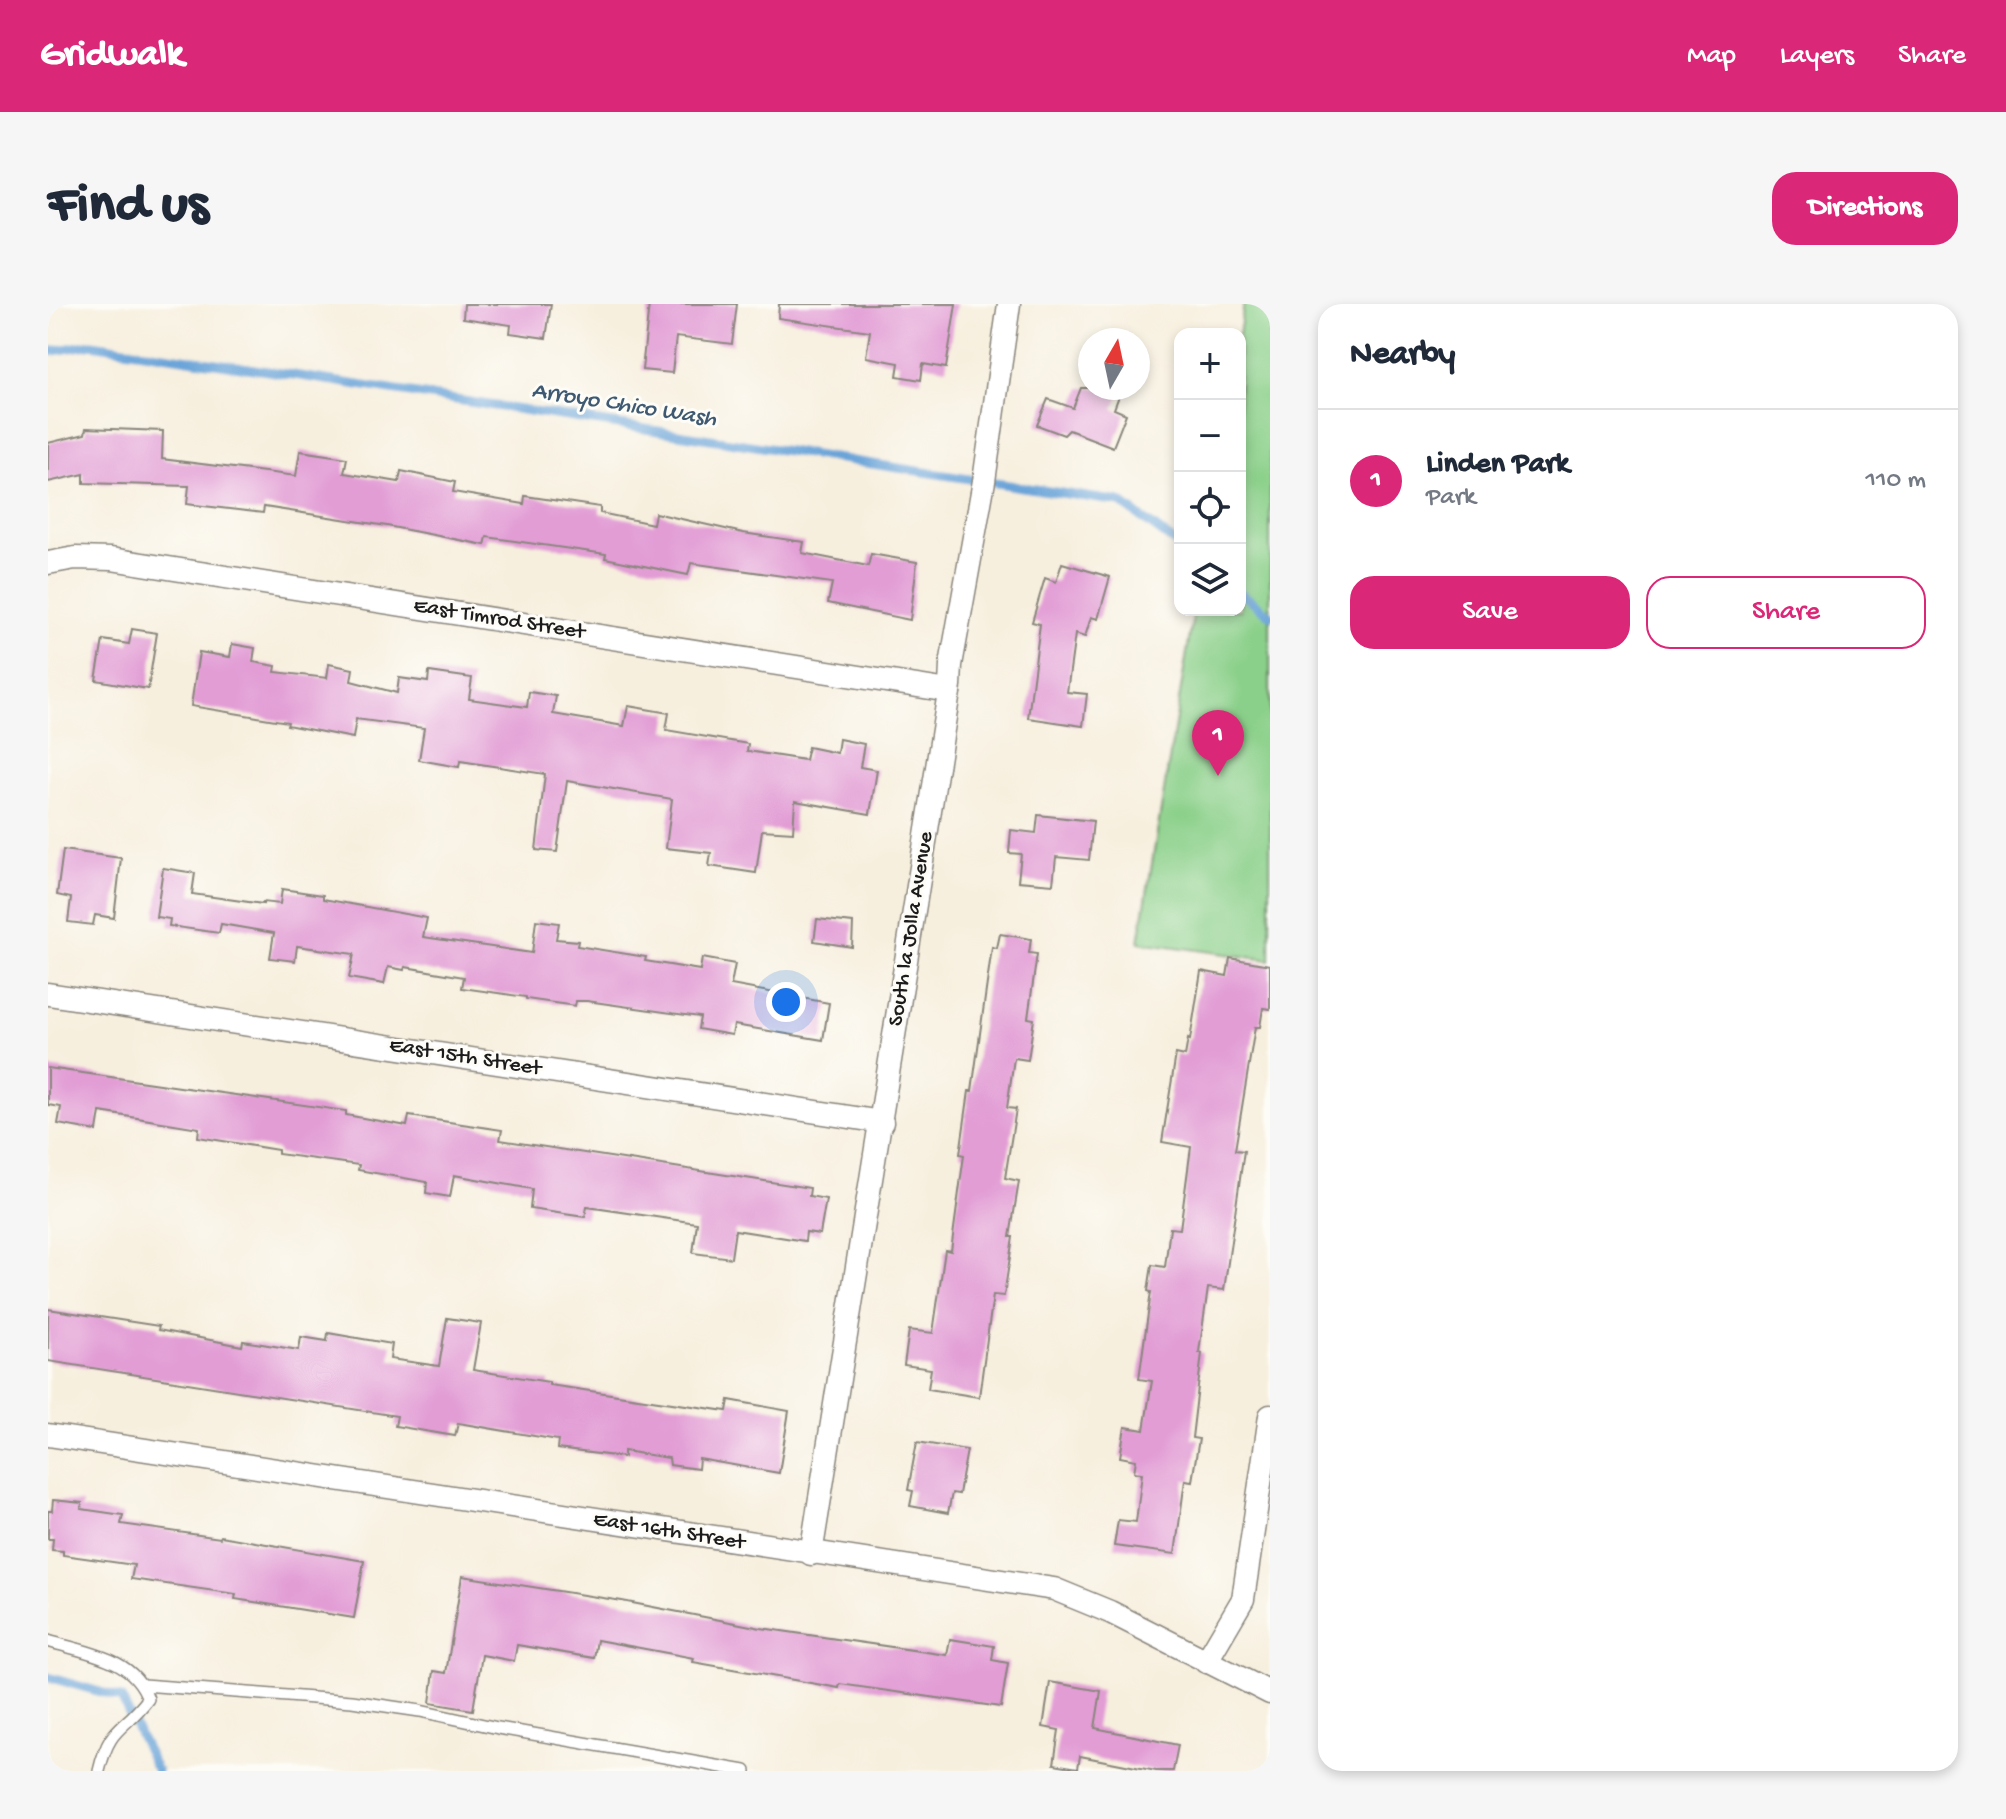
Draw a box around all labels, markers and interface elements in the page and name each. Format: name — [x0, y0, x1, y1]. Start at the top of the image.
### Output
text: Gridwalk — [40, 34, 184, 78]
text: Map — [1687, 40, 1736, 73]
text: Layers — [1780, 40, 1854, 73]
text: Share — [1898, 40, 1966, 73]
button: Directions — [1772, 172, 1958, 245]
text: Find us — [48, 175, 208, 241]
north arrow — [1078, 328, 1150, 400]
map controls — [1174, 328, 1246, 616]
button: + — [1174, 328, 1246, 400]
text: Nearby — [1350, 336, 1455, 376]
water label: Arroyo Chico Wash — [530, 377, 719, 435]
button: − — [1174, 400, 1246, 472]
text: Linden Park — [1426, 448, 1569, 483]
text: 1 — [1371, 466, 1381, 497]
text: 110 m — [1866, 466, 1926, 497]
button: locate — [1174, 472, 1246, 544]
text: Park — [1426, 483, 1476, 514]
button: layers — [1174, 544, 1246, 616]
button: Save — [1350, 576, 1630, 649]
button: Share — [1646, 576, 1926, 649]
street label: East Timrod Street — [412, 594, 588, 647]
pin: 1 — [1192, 710, 1244, 776]
street label: South la Jolla Avenue — [884, 829, 940, 1028]
your location — [766, 982, 806, 1022]
street label: East 15th Street — [387, 1033, 545, 1083]
street label: East 16th Street — [591, 1507, 749, 1557]

